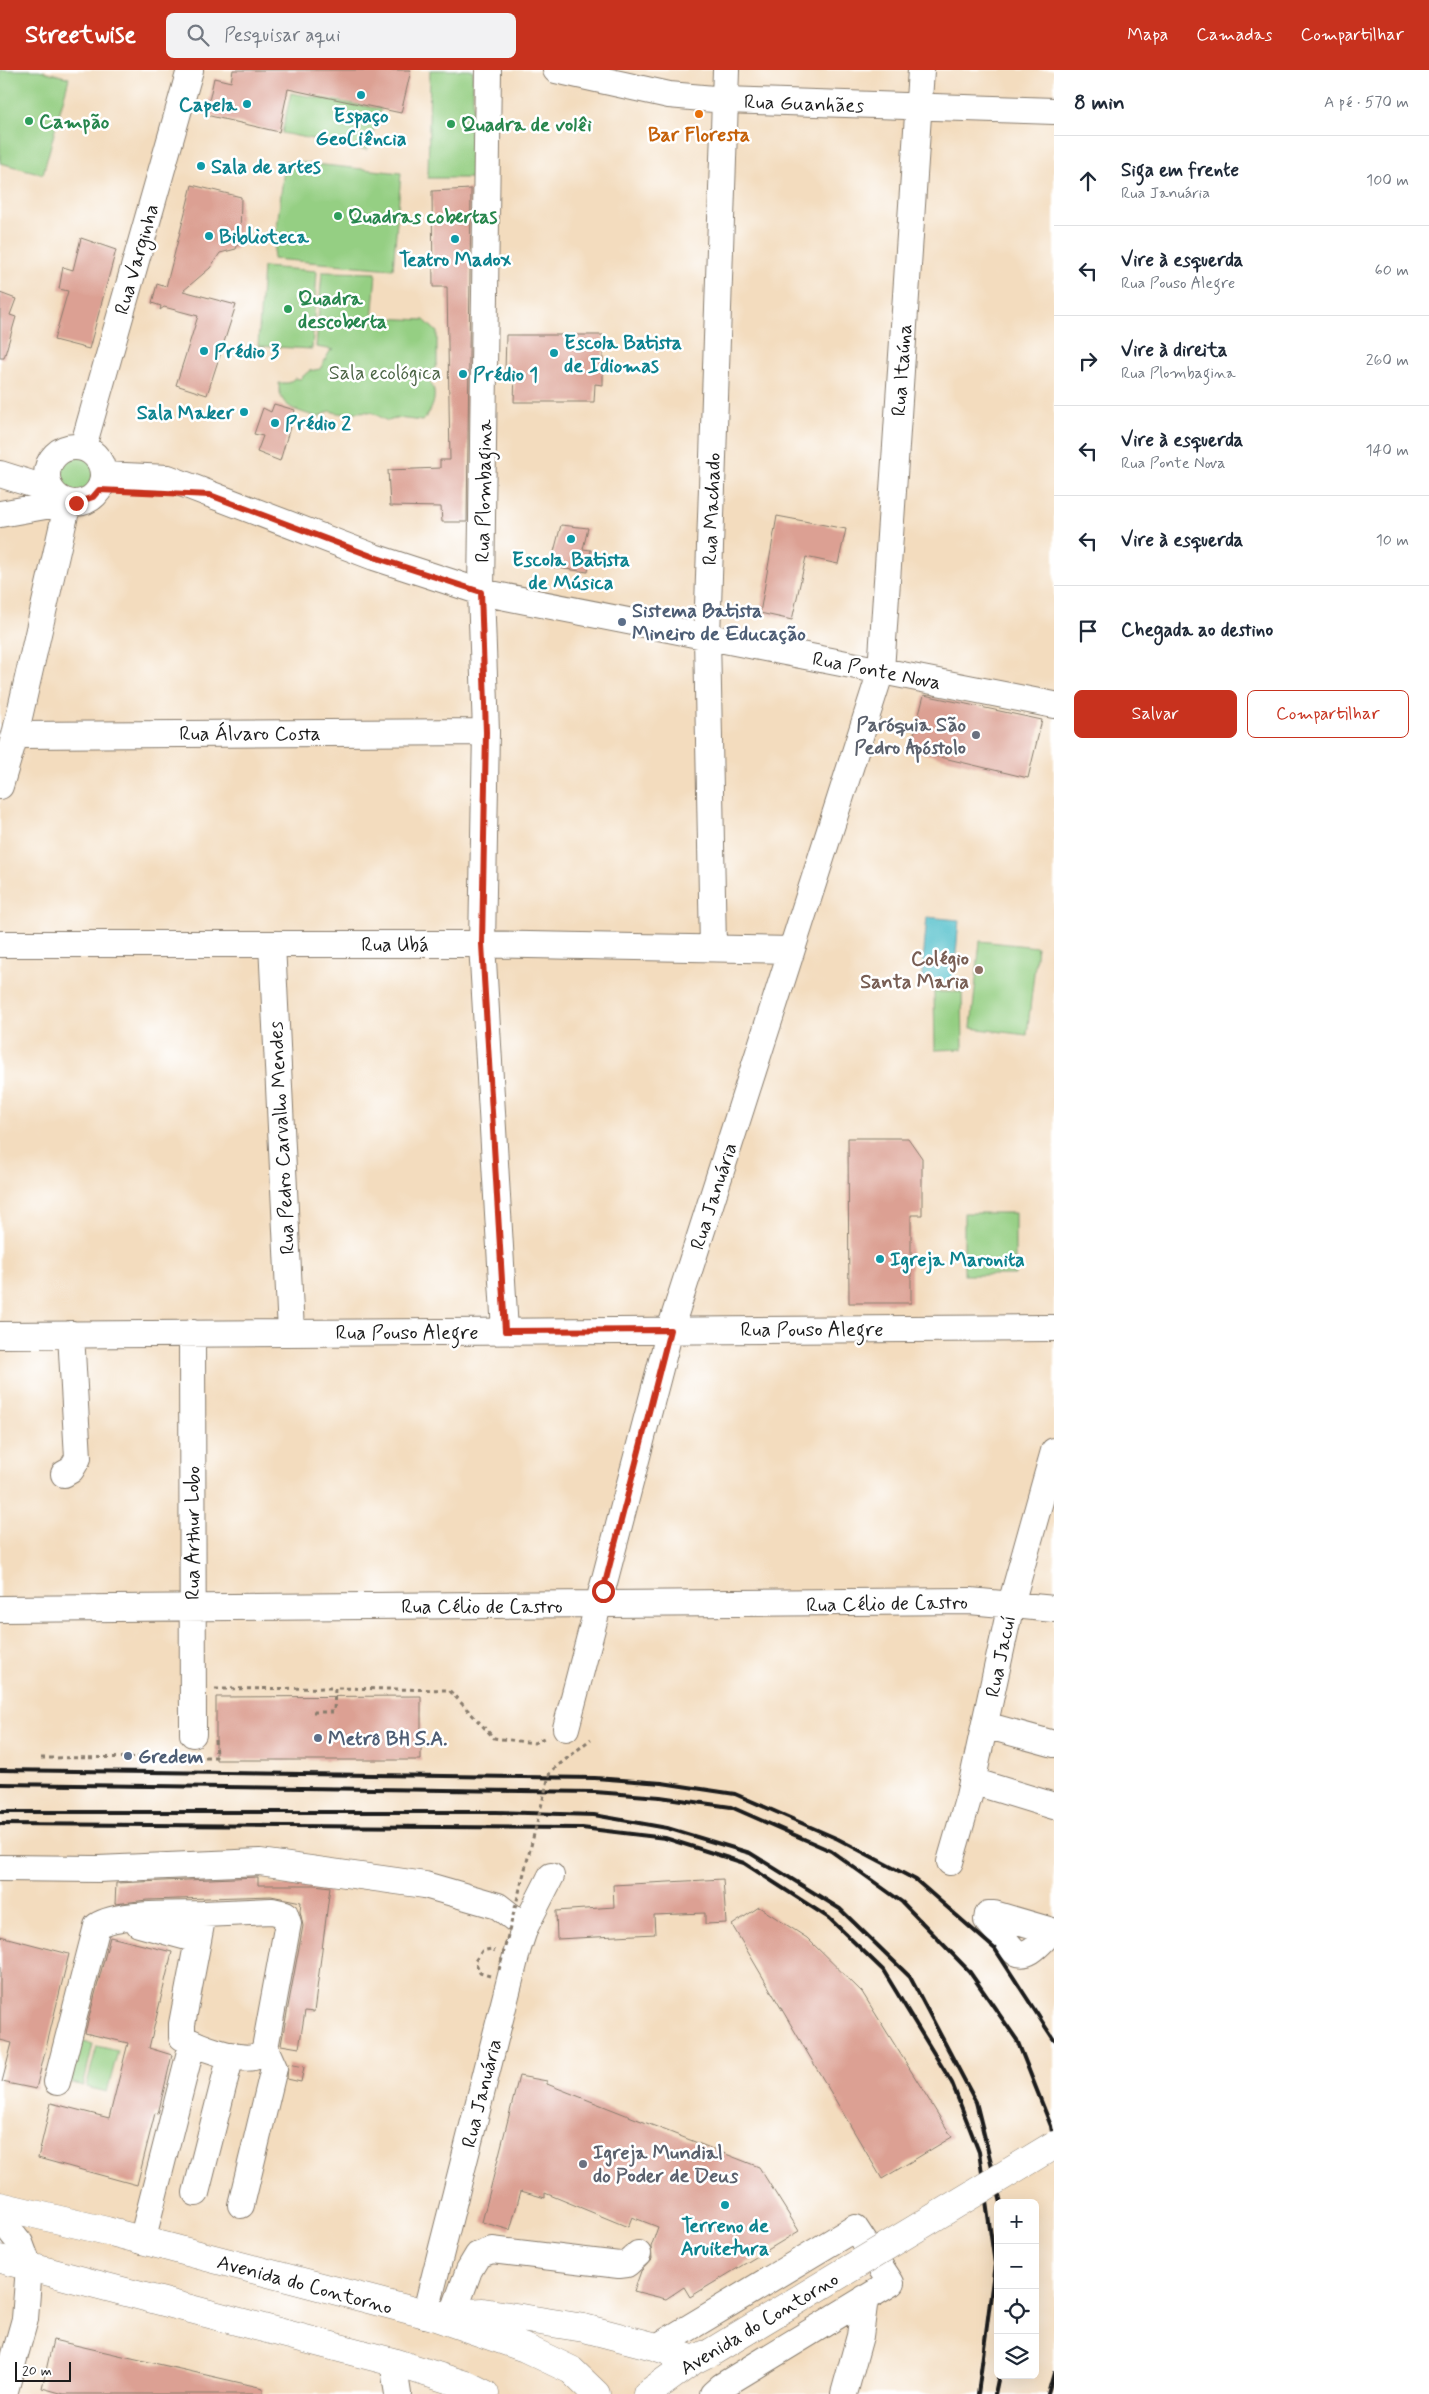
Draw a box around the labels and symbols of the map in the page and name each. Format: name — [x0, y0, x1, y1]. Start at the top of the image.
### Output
marker: Espaço GeoCiência — [355, 89, 367, 101]
street label: Rua Guanhães — [744, 89, 865, 120]
place label: Capela — [179, 92, 238, 119]
marker: Capela — [241, 98, 253, 110]
place label: Espaço GeoCiência — [315, 103, 407, 153]
marker: Bar Floresta — [693, 108, 705, 120]
place label: Campão — [39, 109, 110, 136]
place label: Quadra de volêi — [461, 112, 592, 139]
marker: Campão — [23, 115, 35, 127]
marker: Quadra de volêi — [445, 118, 457, 130]
place label: Bar Floresta — [648, 122, 750, 149]
place label: Sala de artes — [211, 154, 321, 181]
marker: Sala de artes — [195, 160, 207, 172]
street label: Rua Varginha — [109, 201, 167, 318]
place label: Quadras cobertas — [348, 204, 497, 231]
marker: Quadras cobertas — [332, 210, 344, 222]
place label: Biblioteca — [219, 224, 310, 251]
marker: Biblioteca — [203, 230, 215, 242]
marker: Teatro Madox — [449, 233, 461, 245]
place label: Teatro Madox — [399, 247, 511, 274]
place label: Quadra descoberta — [298, 286, 387, 336]
marker: Quadra descoberta — [282, 303, 294, 315]
street label: Rua Itaúna — [886, 323, 919, 417]
place label: Escola Batista de Idiomas — [564, 330, 682, 380]
place label: Prédio 3 — [214, 339, 280, 366]
marker: Prédio 3 — [198, 345, 210, 357]
marker: Escola Batista de Idiomas — [548, 347, 560, 359]
park label: Sala ecológica — [329, 360, 441, 387]
place label: Prédio 1 — [473, 362, 538, 389]
marker: Prédio 1 — [457, 368, 469, 380]
place label: Sala Maker — [137, 400, 235, 427]
marker: Sala Maker — [238, 406, 250, 418]
place label: Prédio 2 — [285, 411, 351, 438]
marker: Prédio 2 — [269, 417, 281, 429]
street label: Rua Plombagina — [470, 418, 501, 563]
street label: Rua Machado — [697, 452, 728, 566]
route end — [65, 492, 88, 515]
marker: Escola Batista de Música — [565, 533, 577, 545]
place label: Escola Batista de Música — [512, 547, 630, 597]
place label: Sistema Batista Mineiro de Educação — [632, 598, 806, 648]
marker: Sistema Batista Mineiro de Educação — [616, 616, 628, 628]
street label: Rua Ponte Nova — [810, 646, 943, 697]
place label: Paróquia São Pedro Apóstolo — [854, 712, 966, 763]
street label: Rua Álvaro Costa — [179, 721, 321, 748]
marker: Paróquia São Pedro Apóstolo — [970, 729, 982, 741]
street label: Rua Ubá — [361, 932, 429, 959]
place label: Colégio Santa Maria — [860, 946, 969, 996]
marker: Colégio Santa Maria — [973, 964, 985, 976]
street label: Rua Pedro Carvalho Mendes — [263, 1020, 302, 1255]
street label: Rua Januária — [684, 1139, 744, 1254]
place label: Igreja Maronita — [890, 1247, 1025, 1274]
marker: Igreja Maronita — [874, 1253, 886, 1265]
street label: Rua Pouso Alegre — [741, 1317, 883, 1346]
street label: Rua Pouso Alegre — [336, 1320, 478, 1349]
street label: Rua Arthur Lobo — [180, 1466, 207, 1600]
route start — [592, 1580, 615, 1603]
street label: Rua Célio de Castro — [806, 1590, 968, 1619]
street label: Rua Célio de Castro — [401, 1594, 563, 1621]
street label: Rua Jacuí — [980, 1613, 1023, 1700]
place label: Metrô BH S.A. — [328, 1726, 447, 1753]
marker: Metrô BH S.A. — [312, 1732, 324, 1744]
place label: Gredem — [138, 1744, 203, 1771]
marker: Gredem — [122, 1750, 134, 1762]
street label: Rua Januária — [456, 2036, 509, 2151]
place label: Igreja Mundial do Poder de Deus — [593, 2140, 739, 2190]
marker: Igreja Mundial do Poder de Deus — [577, 2158, 589, 2170]
marker: Terreno de Aruitetura — [719, 2199, 731, 2211]
place label: Terreno de Aruitetura — [681, 2213, 769, 2263]
street label: Avenida do Contorno — [214, 2249, 395, 2322]
street label: Avenida do Contorno — [676, 2266, 844, 2382]
scale bar — [15, 2359, 71, 2382]

